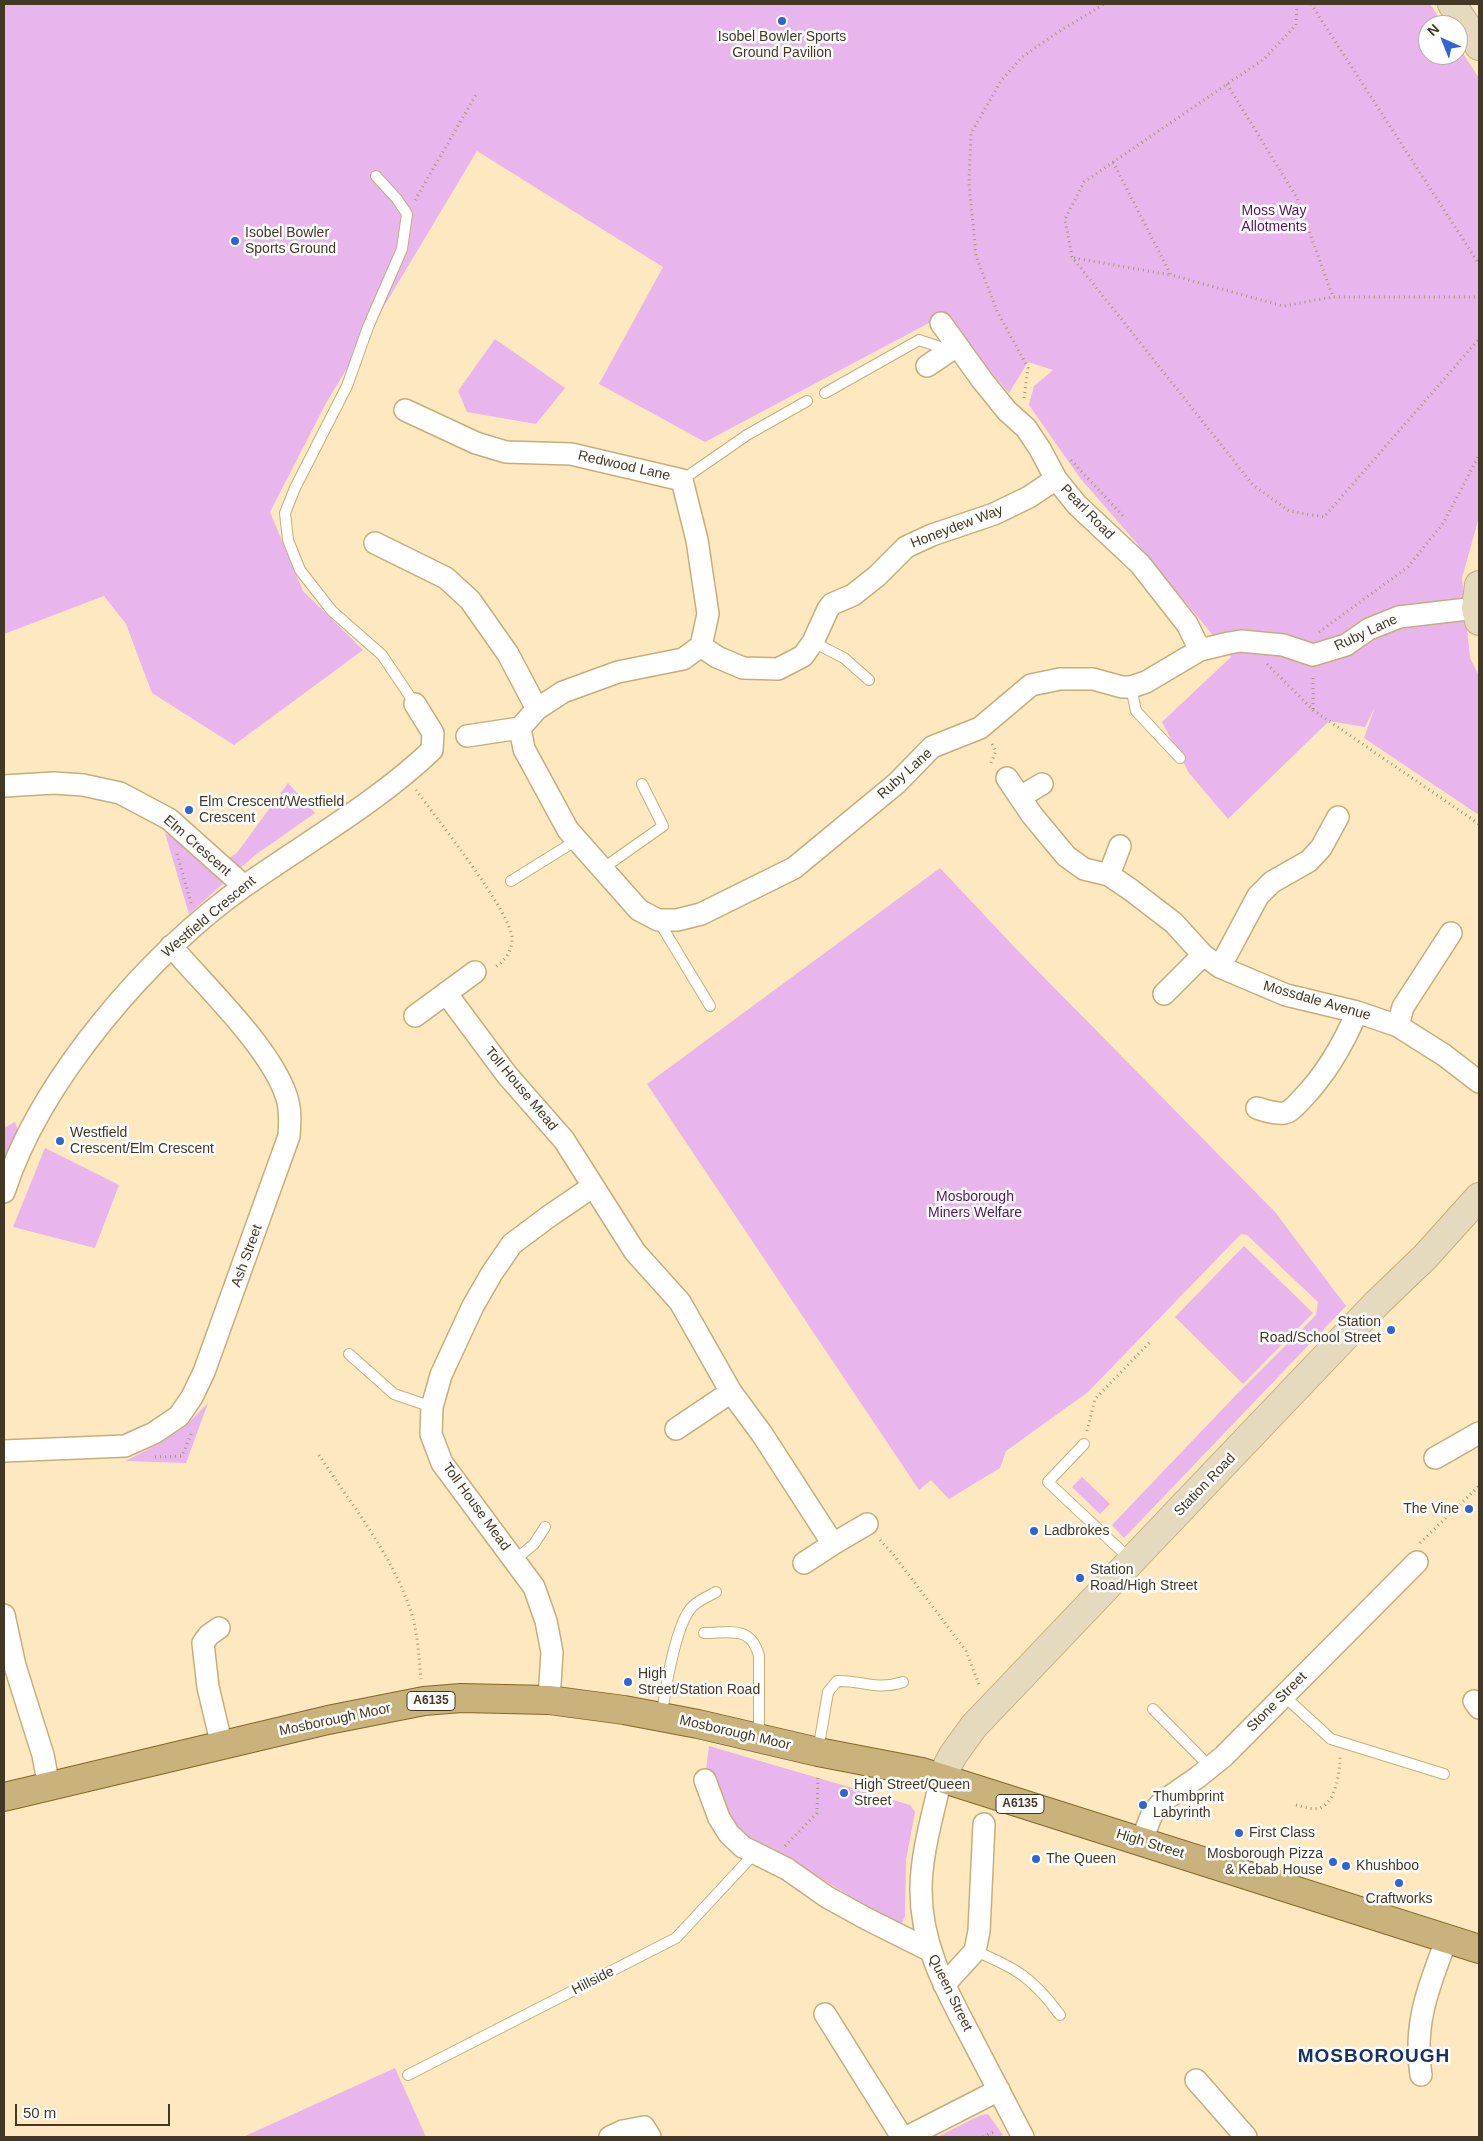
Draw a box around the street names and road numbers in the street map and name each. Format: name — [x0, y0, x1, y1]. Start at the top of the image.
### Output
street label: Redwood Lane — [576, 447, 672, 485]
street label: Pearl Road — [1057, 481, 1117, 543]
street label: Honeydew Way — [908, 502, 1006, 552]
street label: Ruby Lane — [1332, 611, 1400, 655]
street label: Ruby Lane — [874, 745, 936, 803]
street label: Elm Crescent — [160, 812, 234, 880]
street label: Westfield Crescent — [159, 873, 259, 961]
street label: Mossdale Avenue — [1261, 978, 1373, 1024]
street label: Toll House Mead — [481, 1044, 561, 1134]
street label: Ash Street — [228, 1222, 266, 1290]
street label: Station Road — [1171, 1450, 1239, 1520]
street label: Toll House Mead — [439, 1460, 513, 1554]
street label: Stone Street — [1244, 1669, 1310, 1735]
road number: A6135 — [407, 1692, 455, 1710]
street label: Mosborough Moor — [278, 1700, 392, 1740]
street label: Mosborough Moor — [678, 1712, 792, 1754]
road number: A6135 — [996, 1795, 1044, 1814]
street label: High Street — [1114, 1826, 1186, 1862]
street label: Queen Street — [924, 1952, 976, 2034]
street label: Hillside — [569, 1963, 617, 1999]

